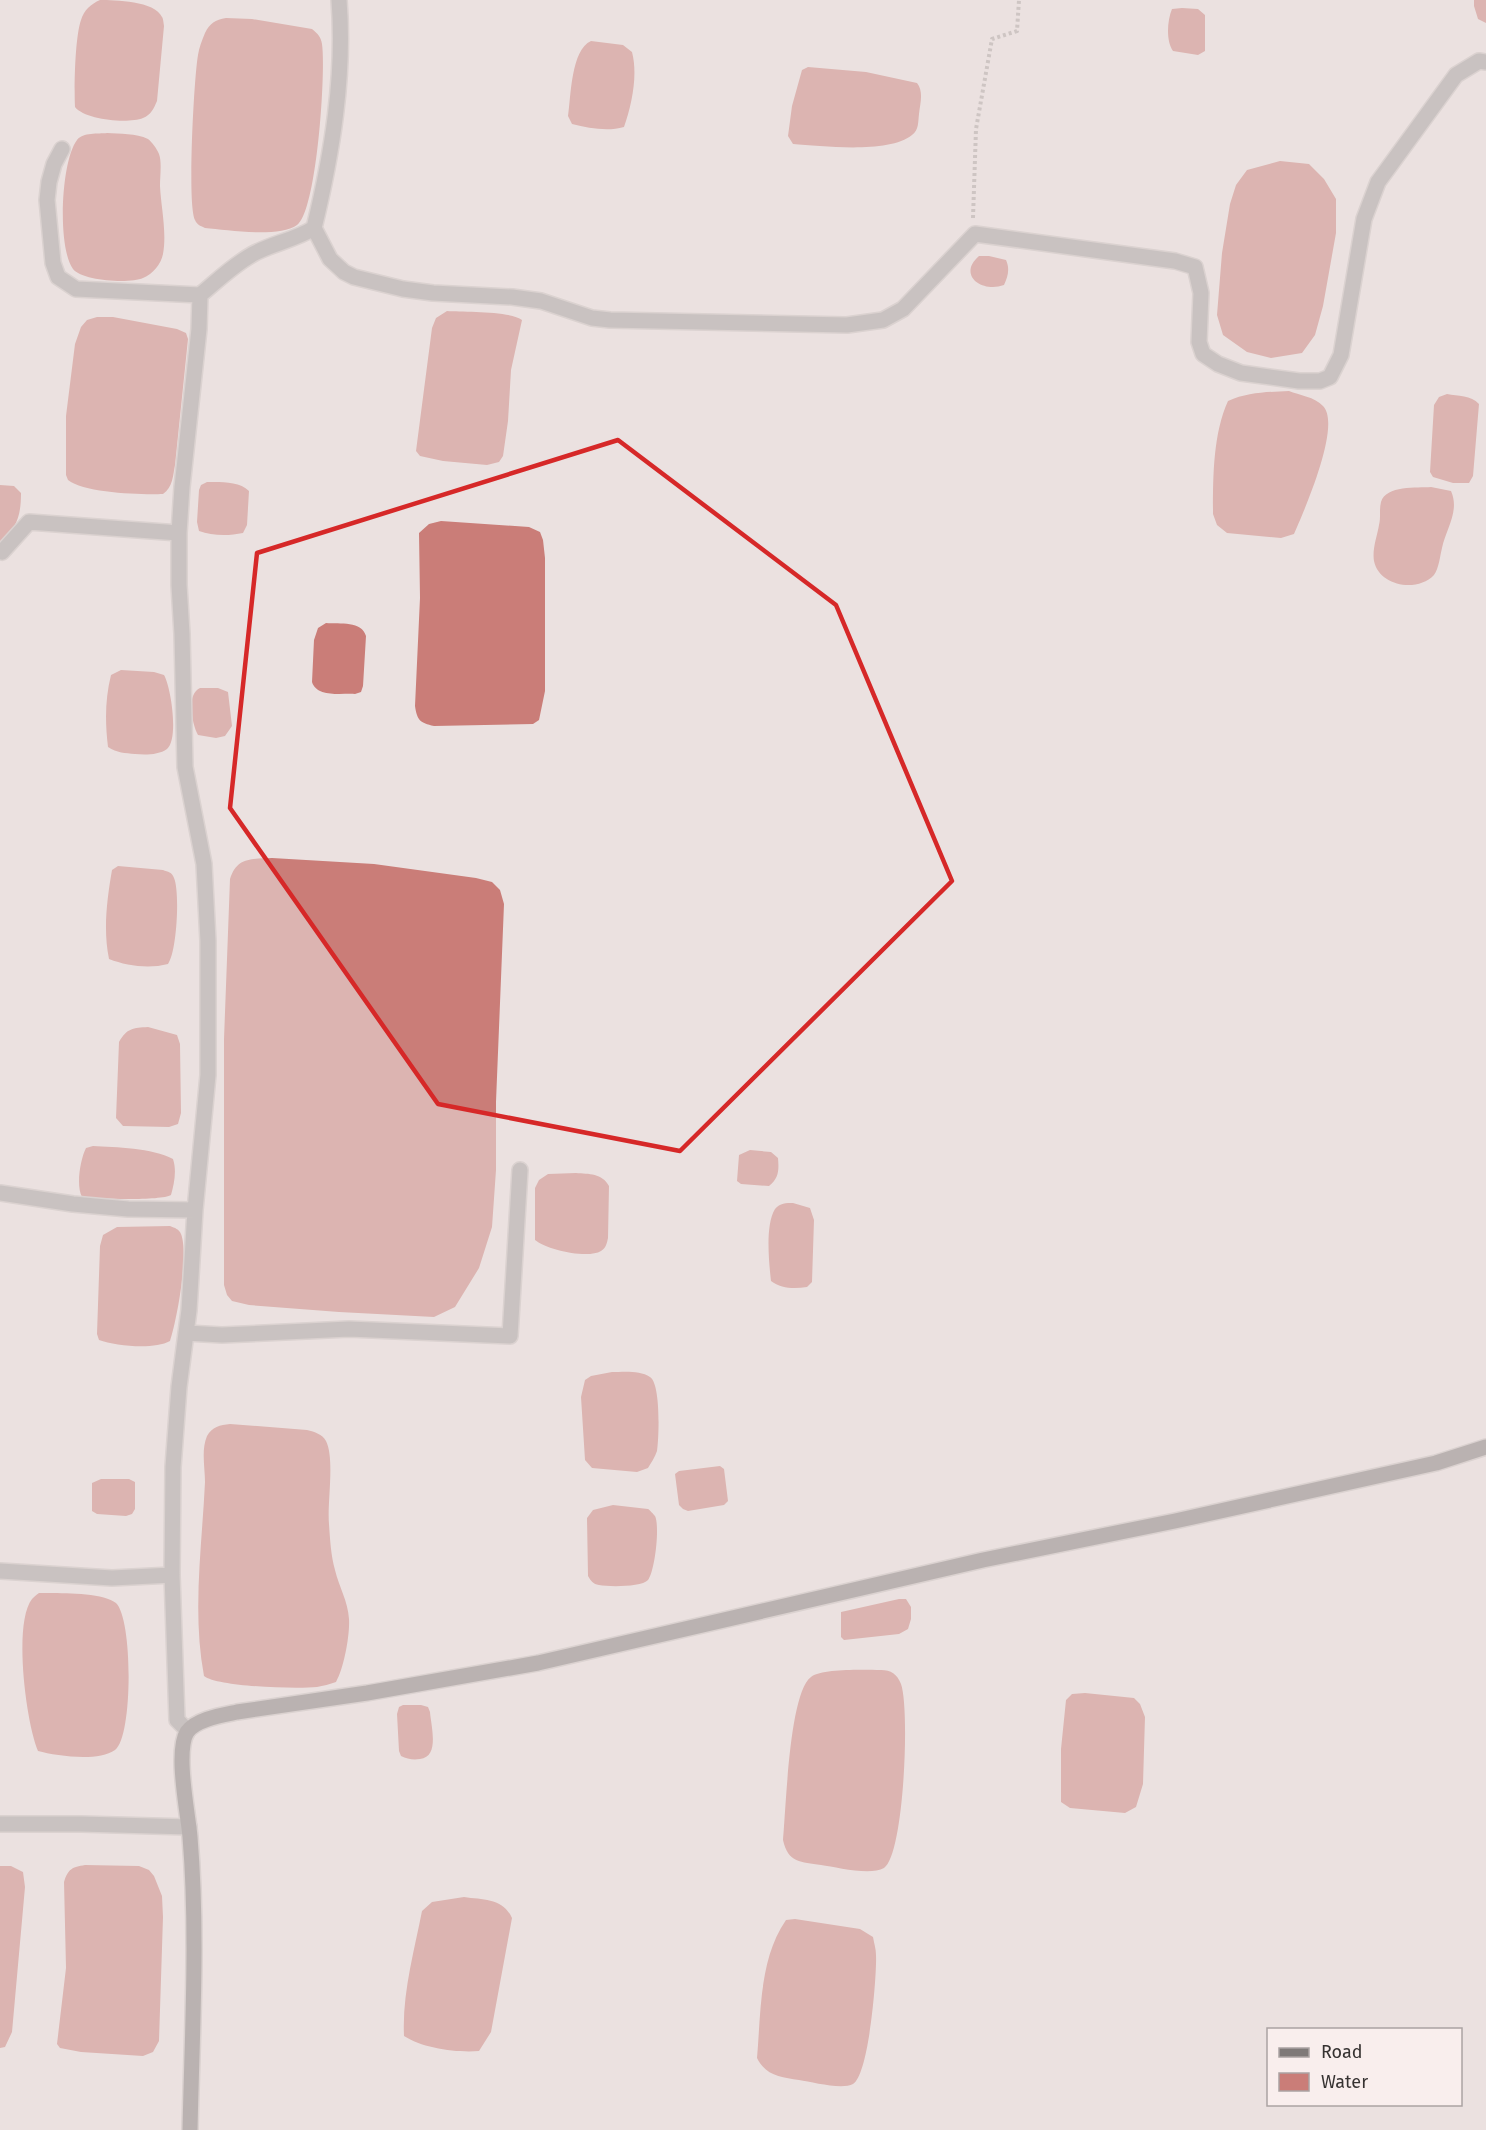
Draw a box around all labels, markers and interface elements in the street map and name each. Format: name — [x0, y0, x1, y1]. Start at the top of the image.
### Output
legend — [1267, 2028, 1462, 2106]
text: Road — [1321, 2041, 1363, 2063]
text: Water — [1321, 2071, 1368, 2093]

